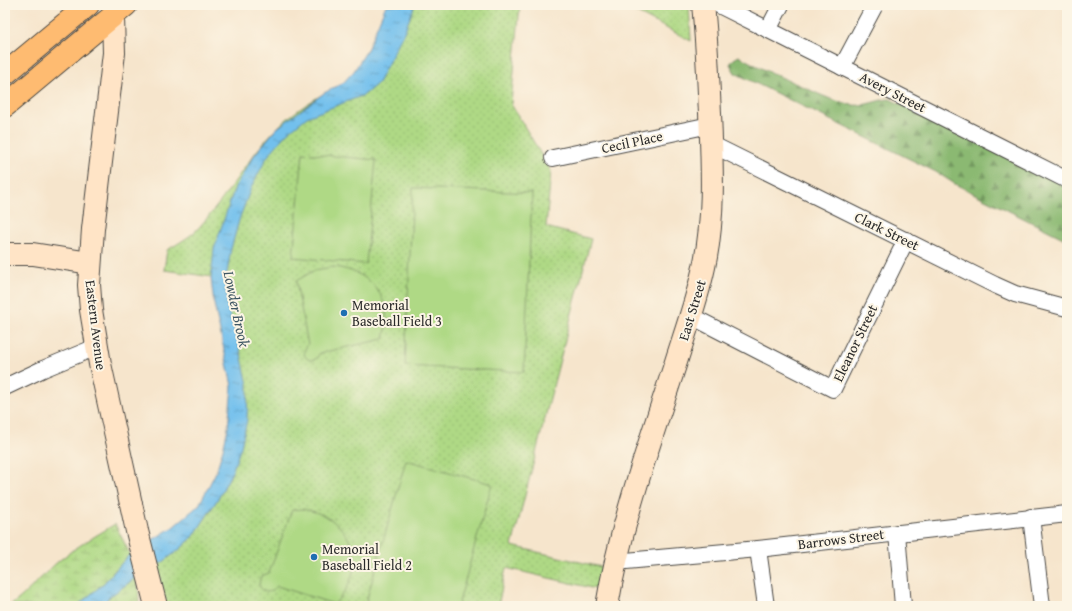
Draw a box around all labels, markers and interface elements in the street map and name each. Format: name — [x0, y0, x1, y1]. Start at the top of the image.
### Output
street label: Avery Street — [856, 67, 930, 117]
street label: Cecil Place — [600, 126, 665, 158]
street label: Clark Street — [851, 207, 923, 255]
water label: Lowder Brook — [218, 268, 255, 349]
street label: East Street — [673, 277, 711, 343]
street label: Eastern Avenue — [81, 279, 111, 372]
place label: Memorial Baseball Field 3 — [352, 295, 442, 331]
street label: Eleanor Street — [828, 301, 882, 385]
marker: Memorial Baseball Field 3 — [339, 308, 349, 318]
street label: Barrows Street — [797, 524, 885, 554]
place label: Memorial Baseball Field 2 — [322, 539, 412, 575]
marker: Memorial Baseball Field 2 — [309, 552, 319, 562]

